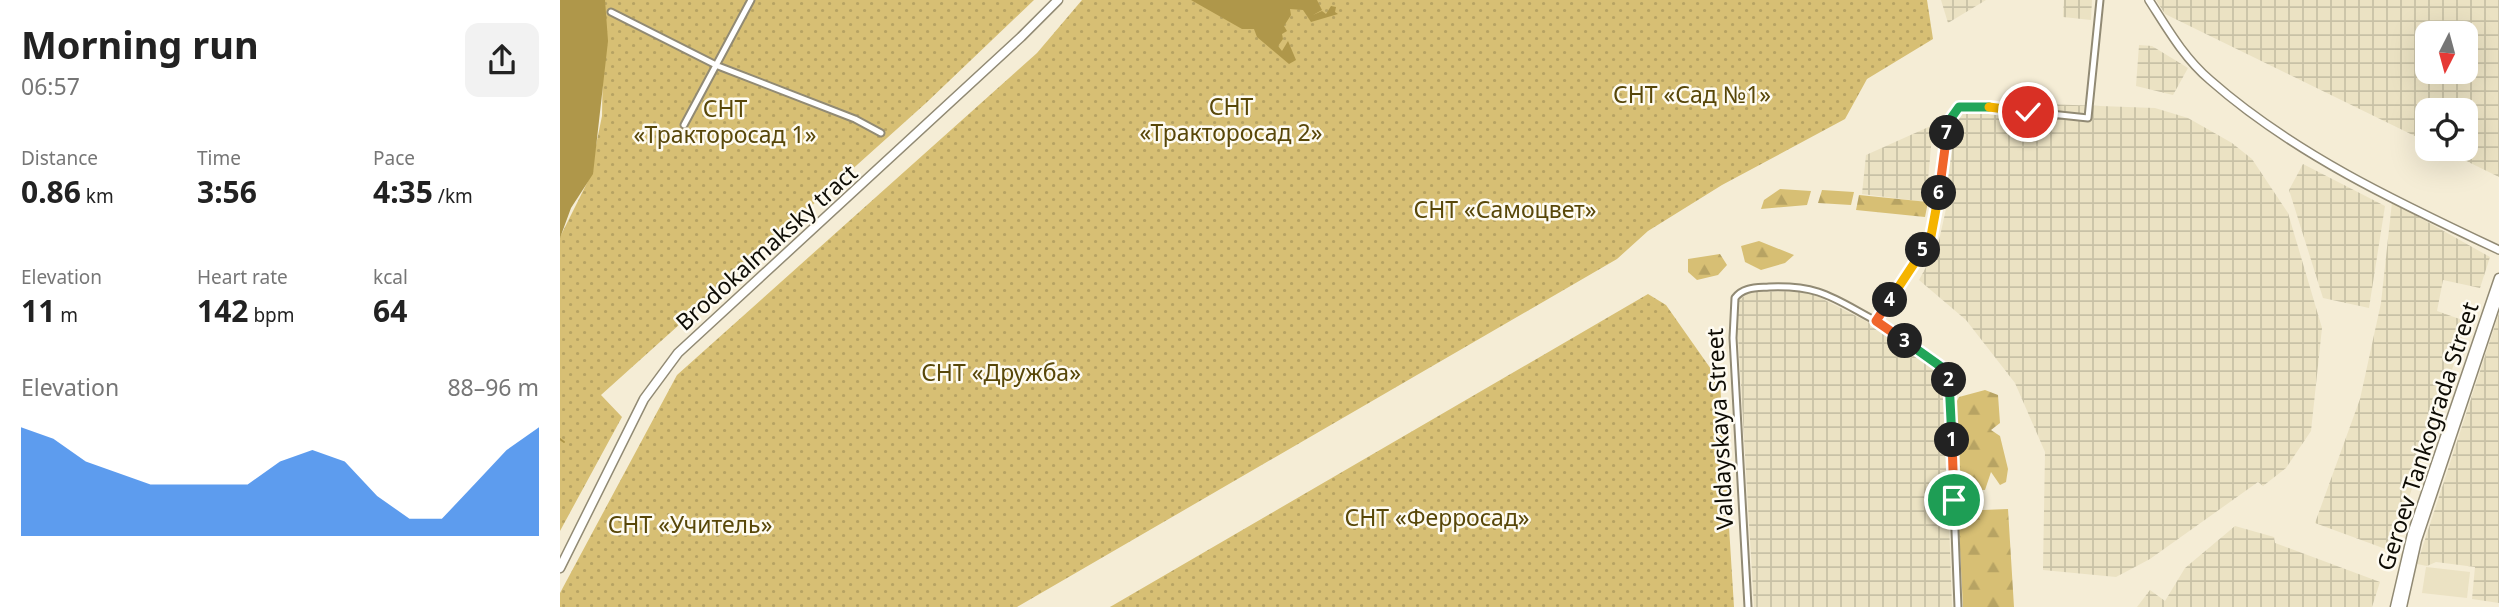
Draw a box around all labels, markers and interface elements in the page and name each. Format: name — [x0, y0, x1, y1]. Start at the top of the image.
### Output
text: Morning run — [21, 18, 259, 70]
north arrow — [2415, 21, 2478, 84]
map controls — [2415, 21, 2478, 161]
button: share — [465, 23, 539, 97]
text: 06:57 — [21, 70, 80, 102]
park label: СНТ «Сад №1» — [1613, 78, 1771, 110]
pin — [1998, 82, 2058, 142]
park label: СНТ «Тракторосад 2» — [1140, 90, 1322, 148]
park label: СНТ «Тракторосад 1» — [634, 92, 816, 150]
icon: check — [2009, 93, 2047, 131]
button: locate — [2415, 98, 2478, 161]
pin: 7 — [1930, 116, 1964, 150]
text: 7 — [1941, 119, 1952, 145]
text: Distance — [21, 145, 98, 171]
text: Time — [197, 145, 241, 171]
text: Pace — [373, 145, 415, 171]
street label: Brodokalmaksky tract — [668, 157, 864, 337]
text: 0.86 — [21, 171, 81, 212]
text: 3:56 — [197, 171, 257, 212]
text: 4:35 — [373, 171, 433, 212]
pin: 6 — [1922, 176, 1956, 210]
text: 6 — [1933, 179, 1944, 205]
text: km — [81, 183, 114, 209]
text: /km — [433, 183, 473, 209]
park label: СНТ «Самоцвет» — [1413, 193, 1597, 225]
pin: 5 — [1906, 232, 1940, 268]
text: 5 — [1917, 236, 1928, 262]
text: Elevation — [21, 264, 102, 290]
text: Heart rate — [197, 264, 288, 290]
text: kcal — [373, 264, 408, 290]
pin: 4 — [1872, 282, 1908, 318]
text: 4 — [1884, 286, 1895, 312]
text: 11 — [21, 290, 55, 331]
text: 142 — [197, 290, 248, 331]
text: 64 — [373, 290, 407, 331]
street label: Geroev Tankograda Street — [2368, 298, 2486, 574]
text: m — [55, 302, 78, 328]
text: bpm — [248, 302, 295, 328]
pin: 3 — [1888, 324, 1922, 358]
street label: Valdayskaya Street — [1698, 327, 1740, 531]
text: 3 — [1899, 327, 1910, 353]
park label: СНТ «Дружба» — [921, 356, 1081, 388]
pin: 2 — [1932, 362, 1966, 398]
text: 2 — [1943, 366, 1954, 392]
text: Elevation — [21, 371, 119, 403]
text: 88–96 m — [447, 371, 539, 403]
pin: 1 — [1934, 422, 1970, 458]
text: 1 — [1946, 426, 1957, 452]
pin — [1924, 470, 1984, 530]
icon: arrive — [1935, 481, 1973, 519]
park label: СНТ «Ферросад» — [1344, 501, 1530, 533]
park label: СНТ «Учитель» — [608, 508, 772, 540]

